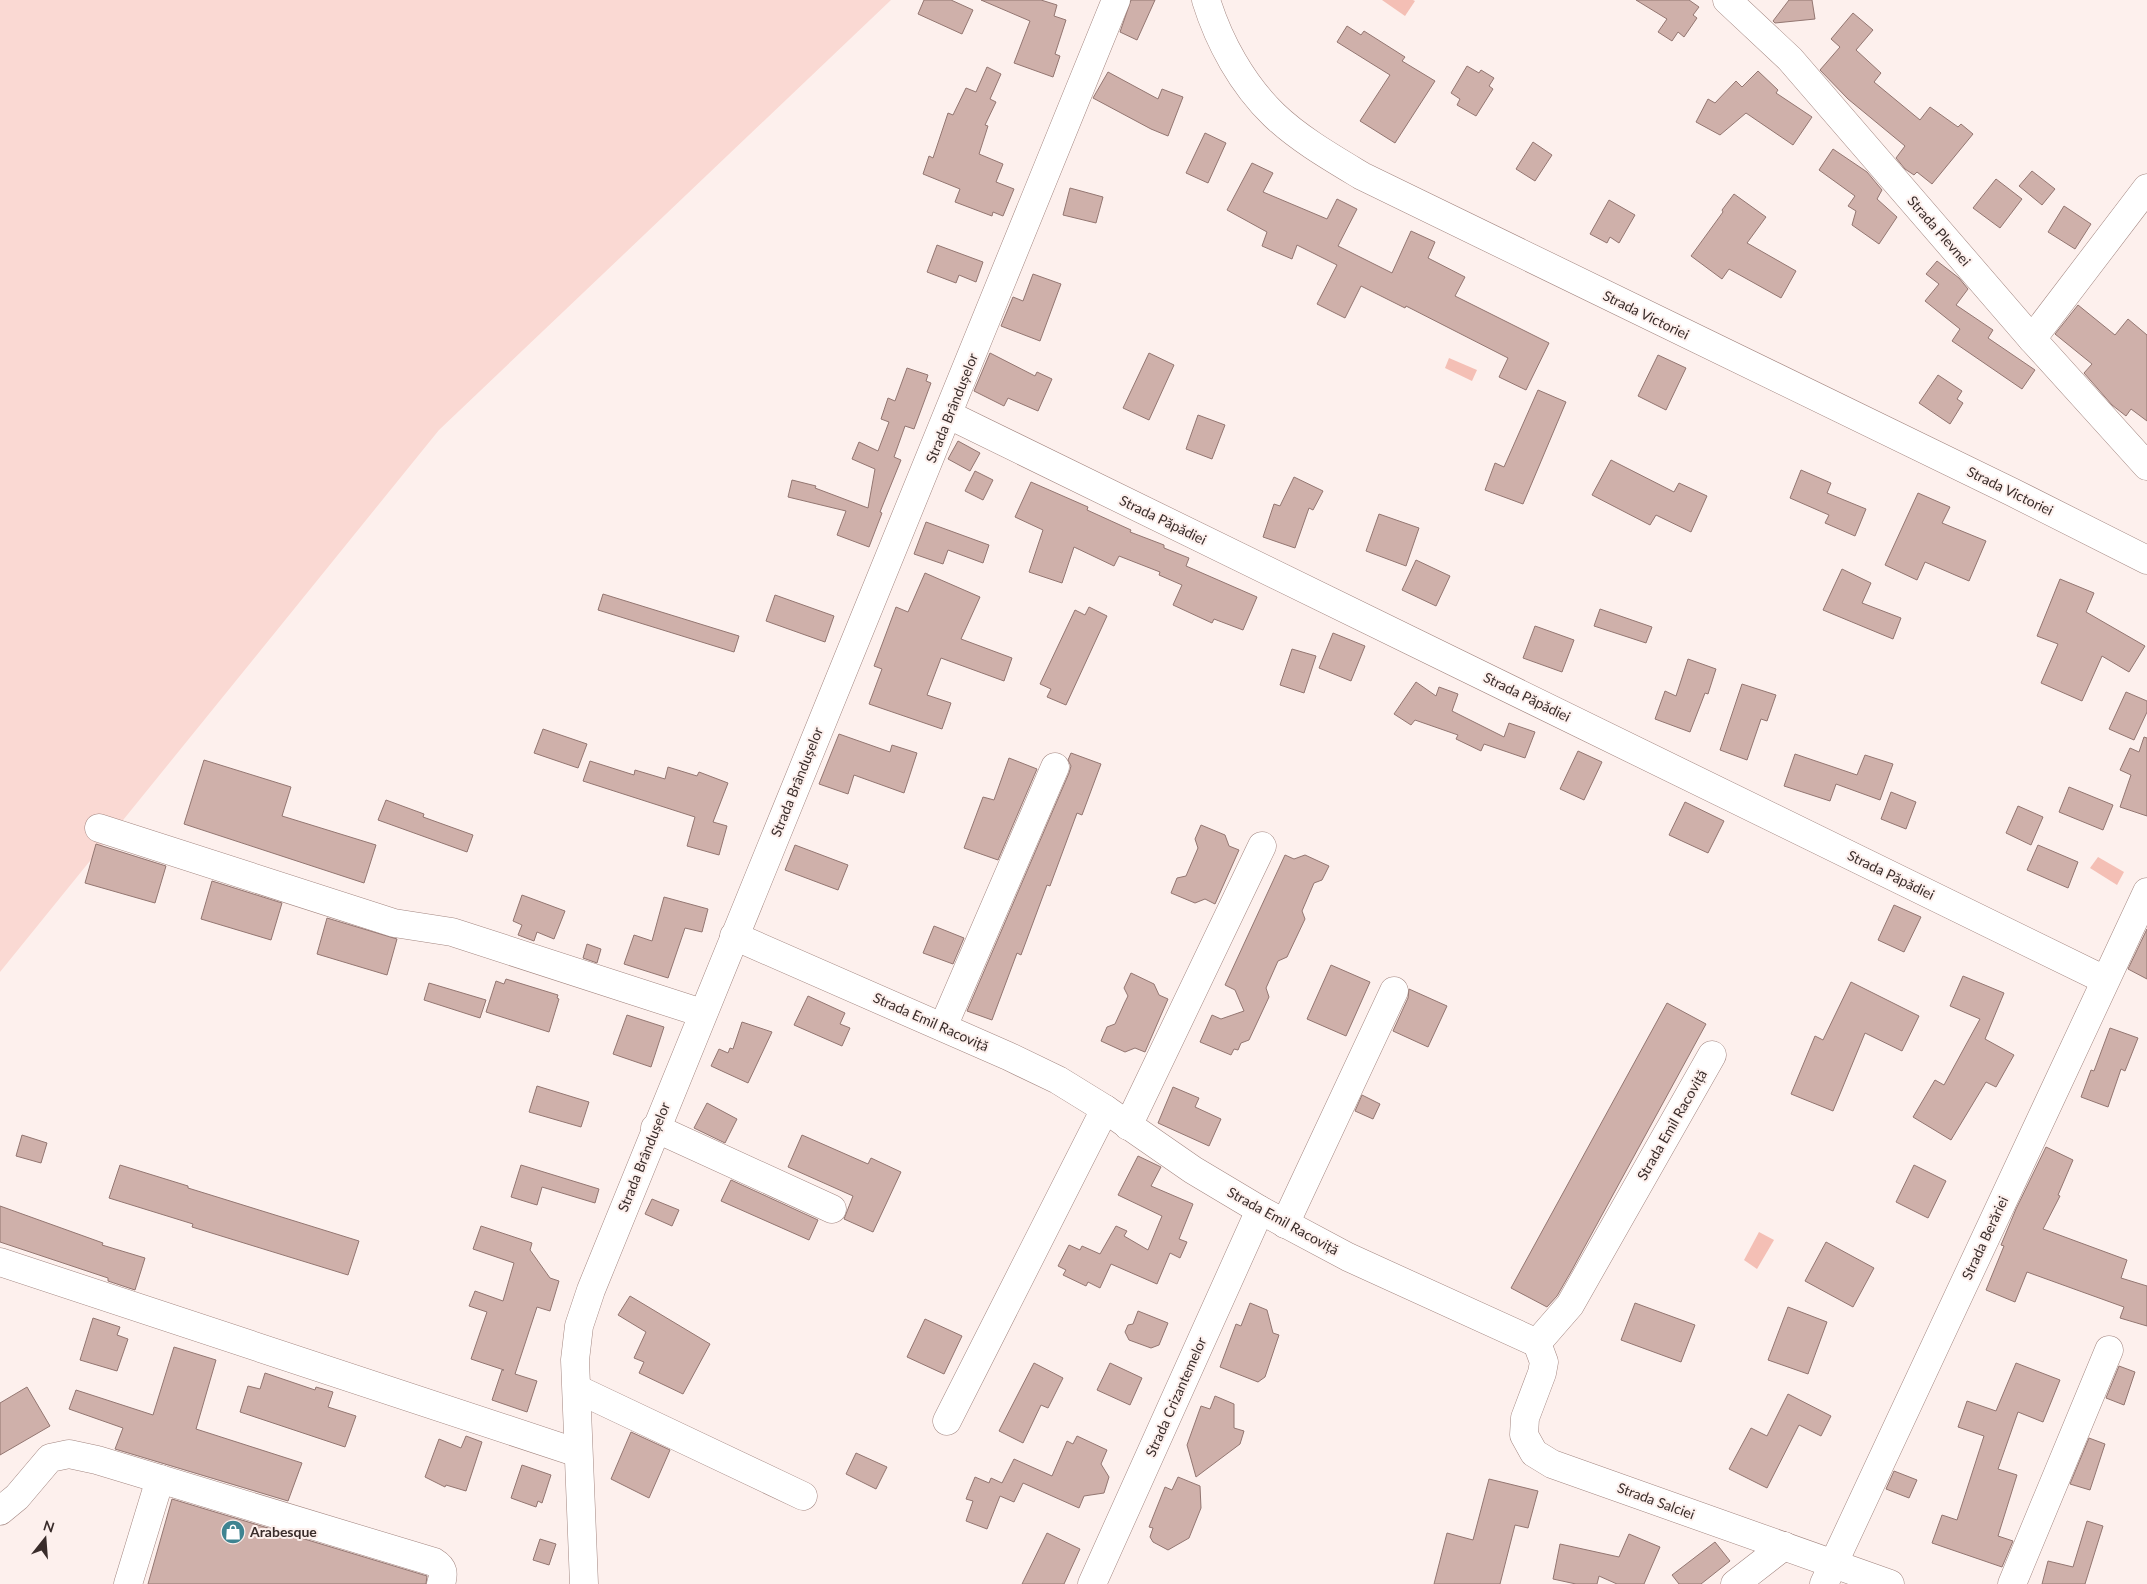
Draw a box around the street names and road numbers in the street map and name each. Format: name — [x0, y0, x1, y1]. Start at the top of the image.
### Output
street label: Strada Plevnei — [1904, 192, 1974, 269]
street label: Strada Victoriei — [1600, 286, 1692, 343]
street label: Strada Brândușelor — [922, 351, 981, 465]
street label: Strada Victoriei — [1964, 462, 2056, 519]
street label: Strada Păpădiei — [1117, 491, 1209, 548]
street label: Strada Păpădiei — [1481, 668, 1573, 725]
street label: Strada Brândușelor — [767, 725, 826, 839]
street label: Strada Păpădiei — [1845, 846, 1937, 903]
street label: Strada Emil Racoviță — [871, 988, 992, 1055]
street label: Strada Emil Racoviță — [1633, 1066, 1710, 1183]
street label: Strada Brândușelor — [614, 1100, 673, 1214]
street label: Strada Emil Racoviță — [1225, 1183, 1342, 1258]
street label: Strada Berăriei — [1958, 1193, 2011, 1282]
street label: Strada Crizantemelor — [1142, 1334, 1210, 1459]
street label: Strada Salciei — [1615, 1479, 1697, 1522]

